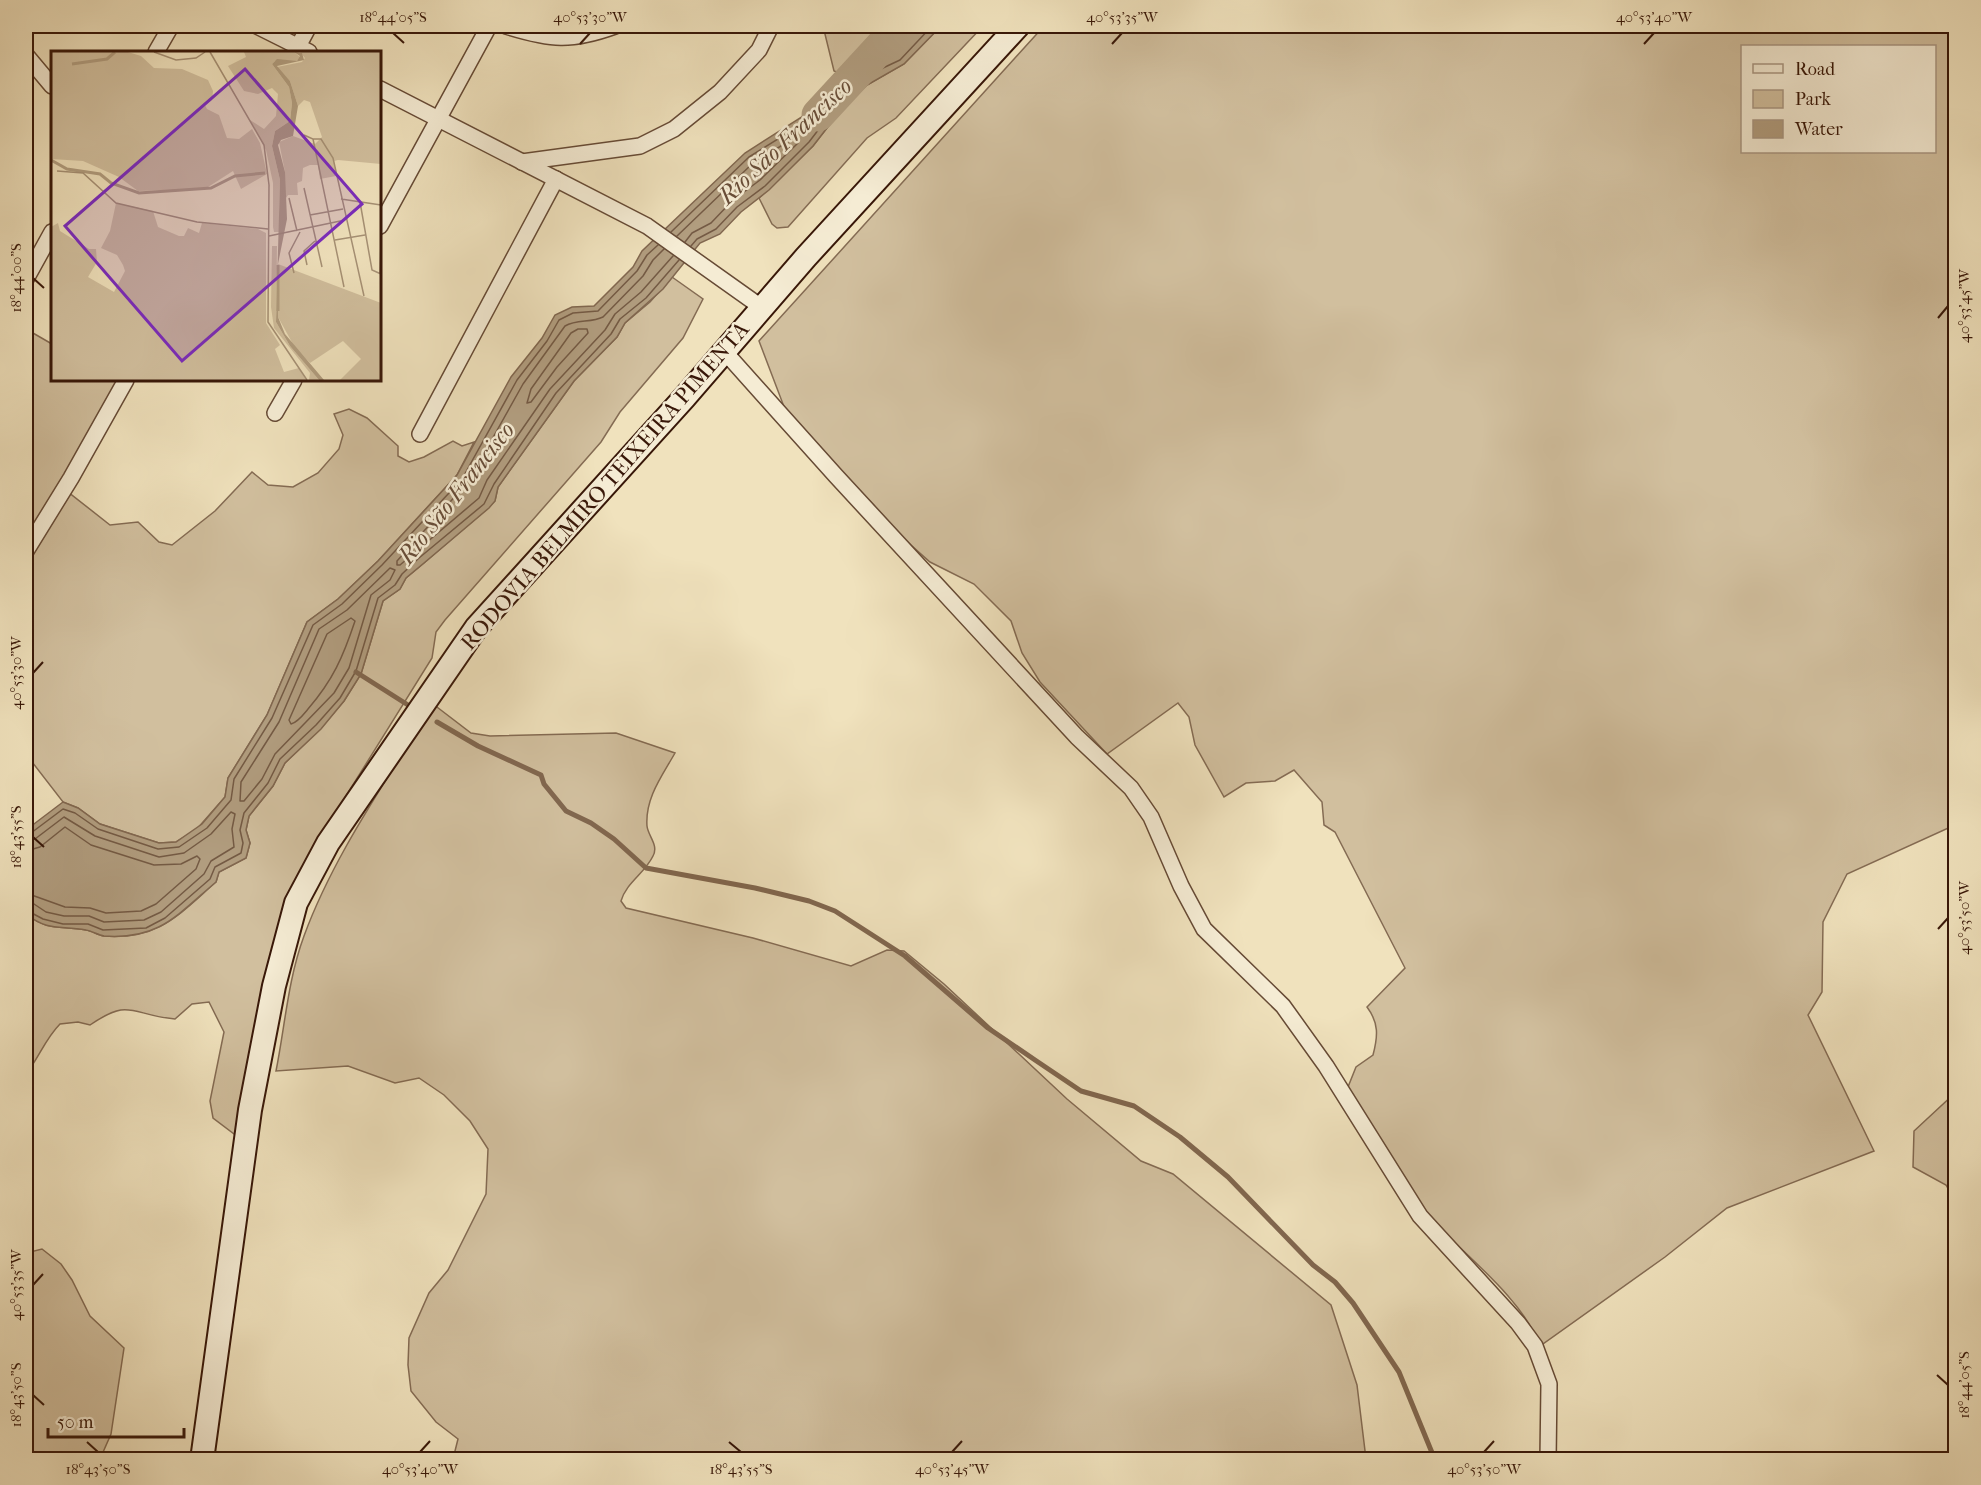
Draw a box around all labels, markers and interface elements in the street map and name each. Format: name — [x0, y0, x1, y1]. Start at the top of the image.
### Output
text: 18°44'05"S — [359, 8, 427, 26]
text: 40°53'30"W — [553, 8, 628, 26]
text: 40°53'35"W — [1086, 8, 1159, 26]
text: 40°53'40"W — [1616, 8, 1693, 26]
legend — [1741, 45, 1936, 153]
inset map — [51, 51, 381, 381]
text: Road — [1795, 59, 1835, 80]
water label: Rio São Francisco — [711, 72, 858, 211]
text: Park — [1795, 89, 1832, 110]
text: Water — [1794, 119, 1843, 140]
text: 18°44'00"S — [7, 243, 25, 313]
text: 40°53'45"W — [1955, 268, 1973, 343]
street label: RODOVIA BELMIRO TEIXEIRA PIMENTA — [455, 316, 755, 655]
water label: Rio São Francisco — [391, 416, 520, 571]
text: 40°53'30"W — [7, 635, 25, 710]
text: 18°43'55"S — [7, 805, 25, 869]
text: 40°53'50"W — [1955, 880, 1973, 955]
text: 40°53'35"W — [7, 1248, 25, 1321]
text: 18°44'05"S — [1955, 1351, 1973, 1419]
text: 18°43'50"S — [7, 1362, 25, 1427]
scale bar — [48, 1401, 184, 1439]
text: 50 m — [57, 1412, 94, 1433]
text: 18°43'50"S — [66, 1460, 131, 1478]
text: 40°53'40"W — [382, 1460, 459, 1478]
text: 18°43'55"S — [709, 1460, 773, 1478]
text: 40°53'45"W — [915, 1460, 990, 1478]
text: 40°53'50"W — [1447, 1460, 1522, 1478]

